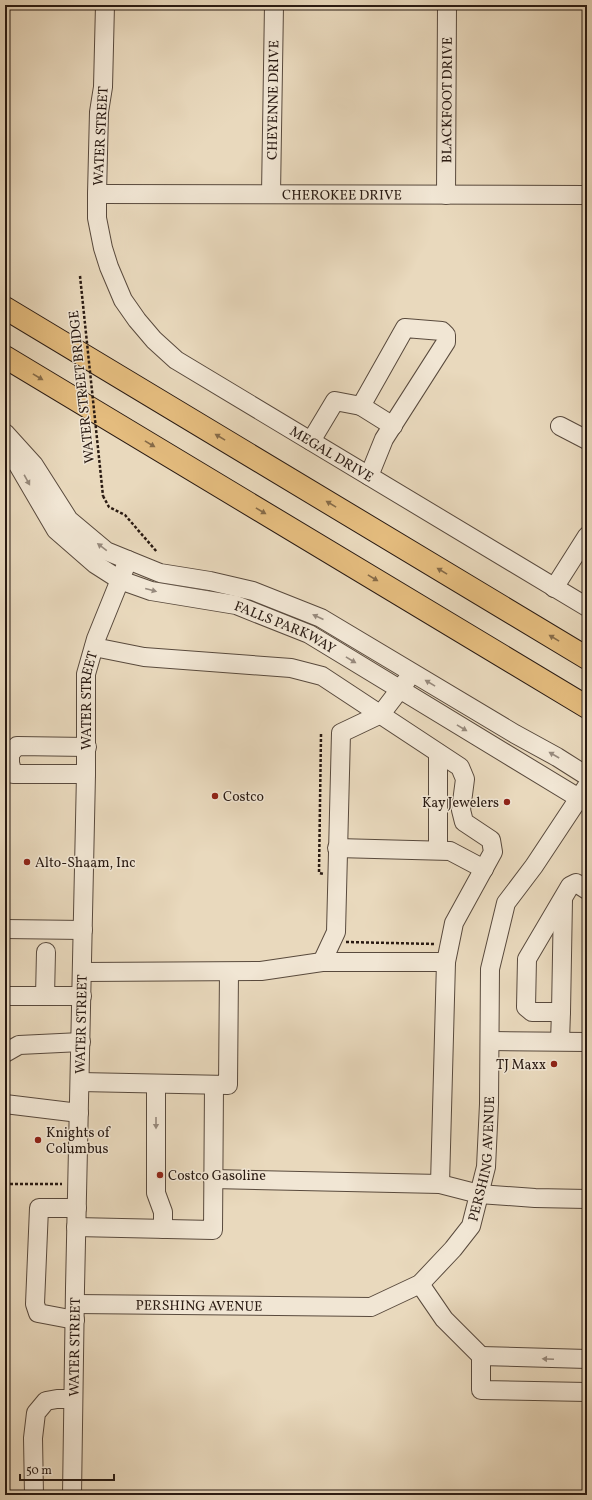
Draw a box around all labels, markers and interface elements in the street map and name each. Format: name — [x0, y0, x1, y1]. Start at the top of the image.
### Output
street label: BLACKFOOT DRIVE — [438, 37, 458, 163]
street label: CHEYENNE DRIVE — [264, 40, 284, 160]
street label: WATER STREET — [89, 86, 114, 186]
street label: CHEROKEE DRIVE — [282, 186, 402, 206]
street label: WATER STREET BRIDGE — [65, 309, 100, 464]
one-way arrow — [32, 374, 44, 381]
street label: MEGAL DRIVE — [286, 422, 377, 487]
one-way arrow — [214, 433, 226, 440]
one-way arrow — [144, 441, 156, 448]
one-way arrow — [23, 474, 30, 486]
one-way arrow — [326, 500, 336, 508]
one-way arrow — [255, 508, 267, 515]
one-way arrow — [97, 543, 108, 551]
one-way arrow — [437, 567, 447, 575]
one-way arrow — [367, 575, 379, 582]
one-way arrow — [145, 587, 157, 593]
street label: FALLS PARKWAY — [231, 597, 339, 659]
one-way arrow — [312, 614, 324, 620]
one-way arrow — [548, 635, 560, 642]
street label: WATER STREET — [78, 649, 103, 750]
one-way arrow — [346, 656, 356, 664]
one-way arrow — [424, 680, 436, 687]
one-way arrow — [456, 724, 468, 731]
one-way arrow — [548, 752, 560, 759]
place label: Costco — [223, 788, 264, 807]
marker: Costco — [210, 791, 220, 801]
place label: Kay Jewelers — [422, 794, 499, 813]
marker: Kay Jewelers — [502, 797, 512, 807]
place label: Alto-Shaam, Inc — [35, 854, 136, 873]
marker: Alto-Shaam, Inc — [22, 857, 32, 867]
street label: WATER STREET — [72, 974, 93, 1074]
place label: TJ Maxx — [496, 1056, 546, 1075]
marker: TJ Maxx — [549, 1059, 559, 1069]
street label: PERSHING AVENUE — [465, 1096, 500, 1224]
one-way arrow — [153, 1117, 159, 1130]
place label: Knights of Columbus — [46, 1124, 111, 1159]
marker: Knights of Columbus — [33, 1135, 43, 1145]
place label: Costco Gasoline — [168, 1167, 266, 1186]
marker: Costco Gasoline — [155, 1170, 165, 1180]
street label: WATER STREET — [65, 1297, 86, 1397]
street label: PERSHING AVENUE — [135, 1297, 263, 1317]
one-way arrow — [542, 1355, 554, 1362]
scale bar — [20, 1456, 114, 1482]
text: 50 m — [26, 1463, 52, 1479]

